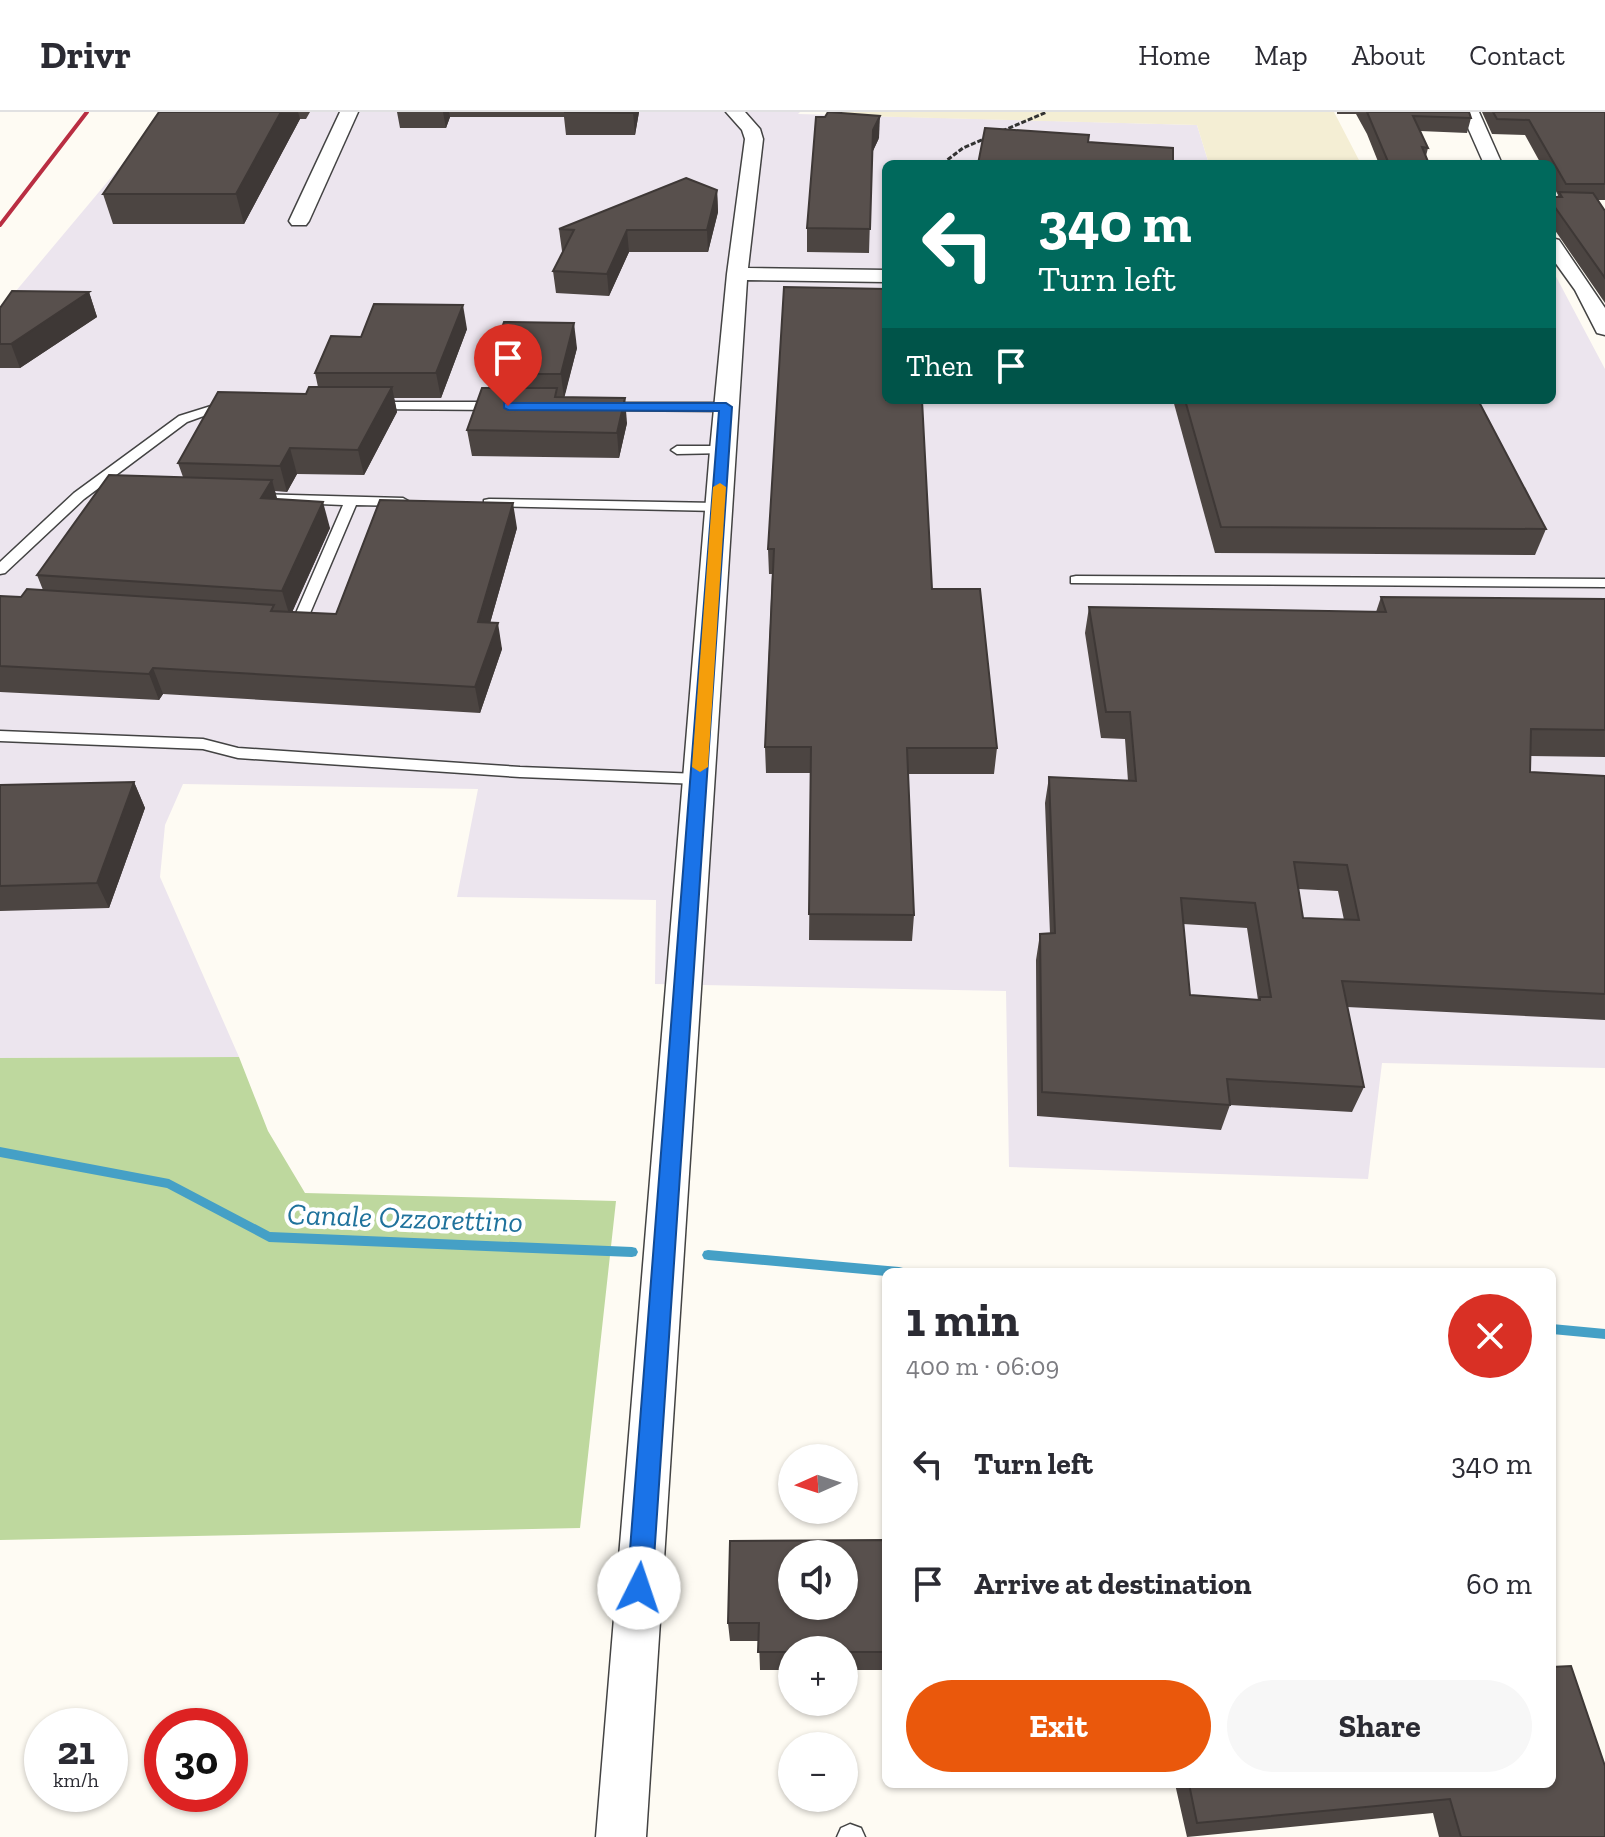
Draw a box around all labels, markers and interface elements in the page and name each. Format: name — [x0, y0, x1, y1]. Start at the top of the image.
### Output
text: Drivr — [40, 32, 131, 78]
text: Home — [1138, 39, 1210, 72]
text: Map — [1254, 39, 1308, 72]
text: About — [1352, 39, 1425, 72]
text: Contact — [1469, 39, 1565, 72]
text: 340 m — [1038, 189, 1192, 256]
icon: left — [906, 192, 1010, 296]
text: Turn left — [1038, 257, 1176, 300]
pin — [474, 324, 542, 406]
icon: arrive — [486, 336, 530, 380]
icon: arrive — [989, 344, 1033, 388]
text: Then — [906, 348, 973, 384]
water label: Canale Ozzorettino — [286, 1196, 524, 1240]
text: 1 min — [906, 1291, 1019, 1348]
button: close — [1448, 1294, 1532, 1378]
text: 400 m · 06:09 — [906, 1350, 1059, 1382]
icon: left — [906, 1442, 950, 1486]
north arrow — [778, 1444, 858, 1524]
map controls — [778, 1444, 858, 1812]
text: Turn left — [974, 1446, 1093, 1482]
text: 340 m — [1451, 1446, 1532, 1482]
button: sound — [778, 1540, 858, 1620]
position arrow — [597, 1546, 681, 1630]
icon: arrive — [906, 1562, 950, 1606]
text: Arrive at destination — [974, 1566, 1251, 1602]
text: 60 m — [1466, 1566, 1532, 1602]
button: + — [778, 1636, 858, 1716]
button: Exit — [906, 1680, 1211, 1772]
button: Share — [1227, 1680, 1532, 1772]
speed limit sign: 30 — [144, 1708, 248, 1812]
text: 21 — [57, 1726, 95, 1774]
button: − — [778, 1732, 858, 1812]
text: km/h — [53, 1768, 99, 1792]

